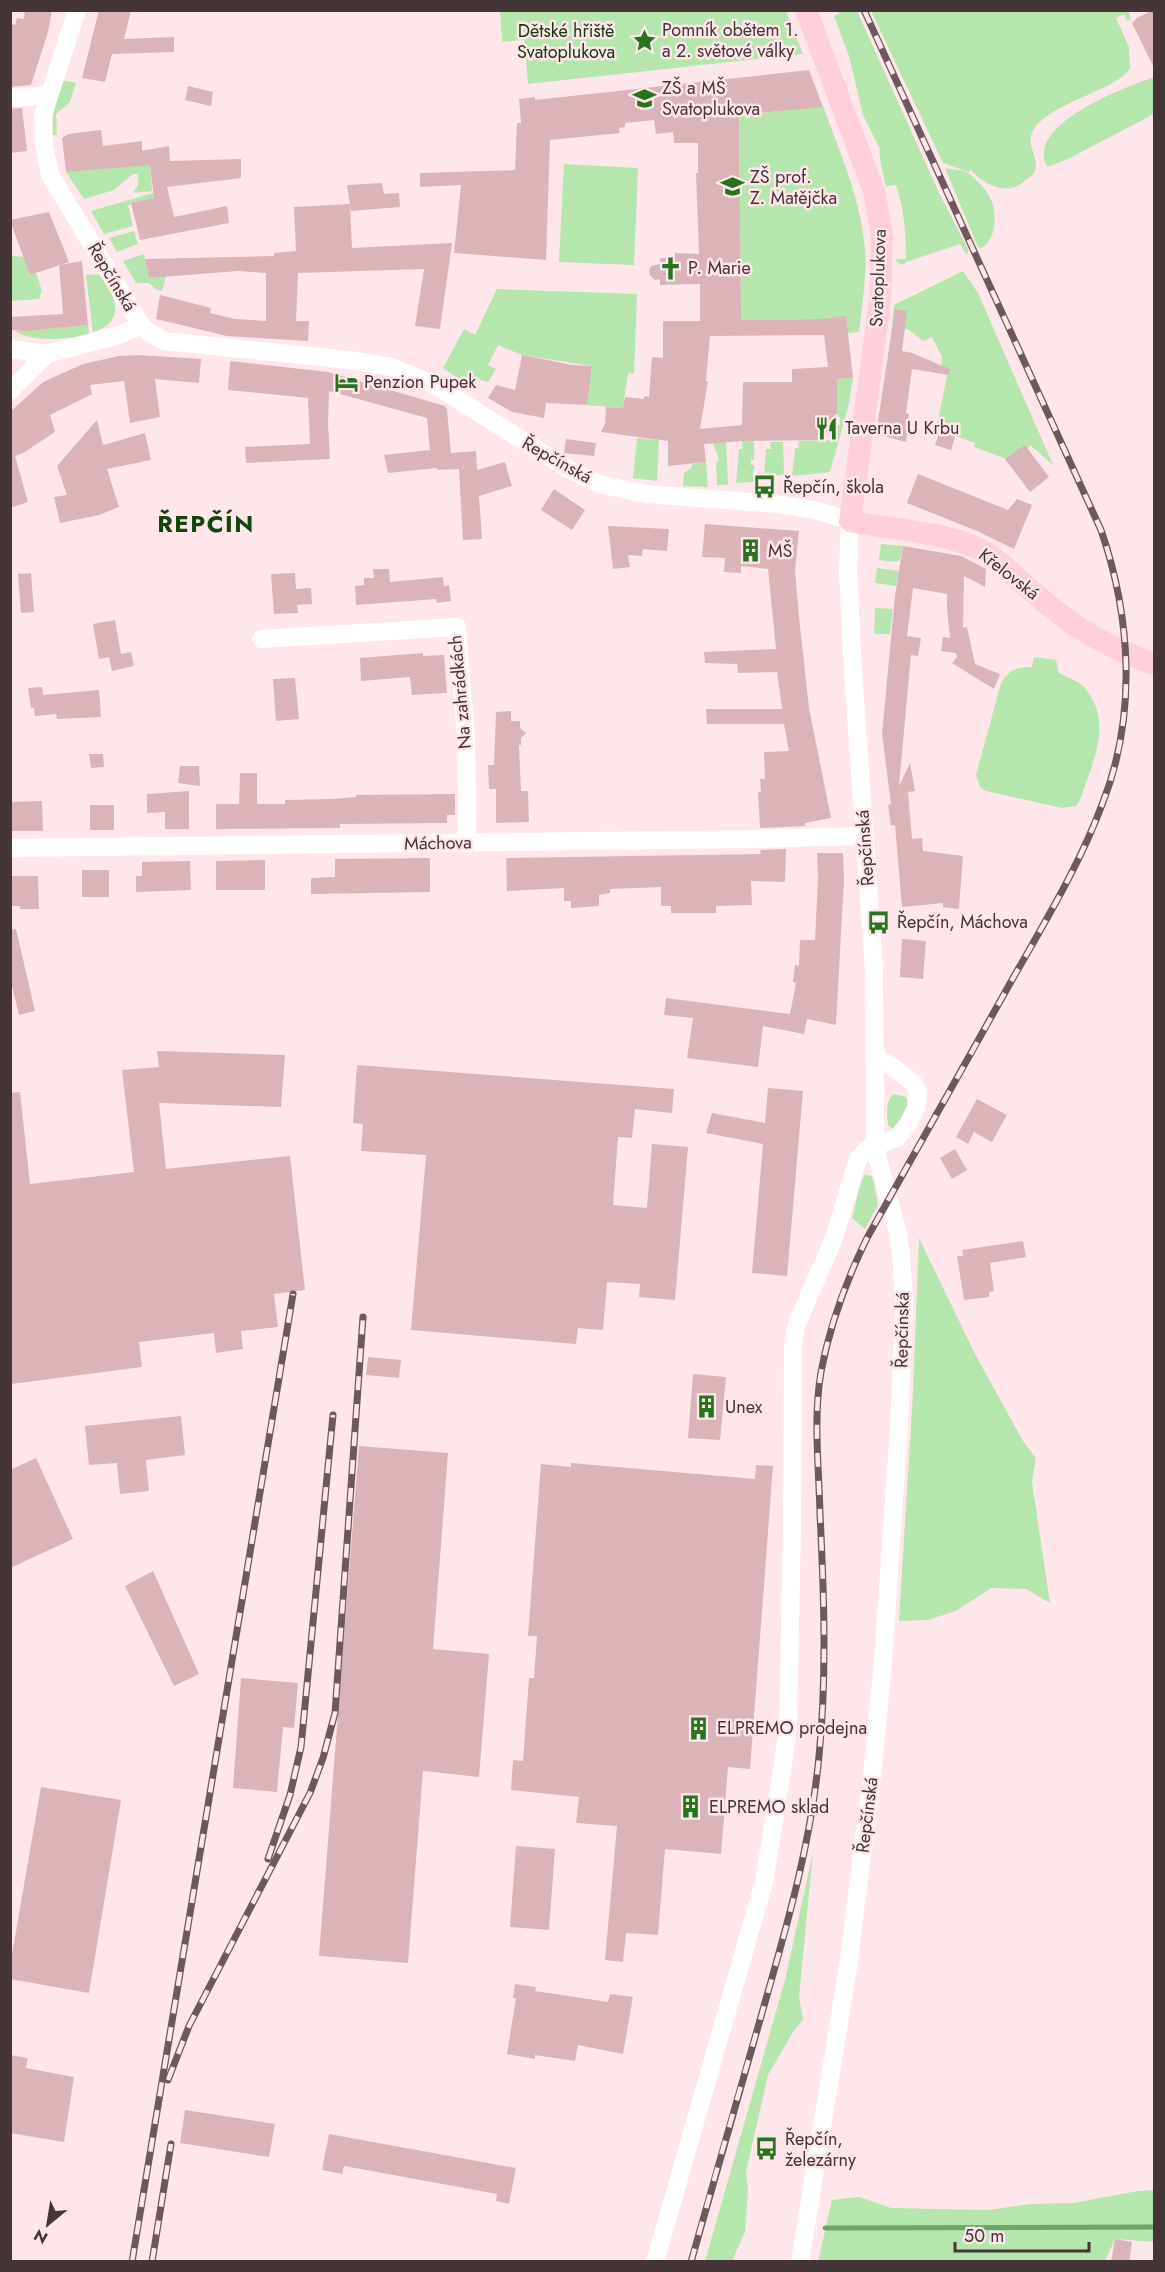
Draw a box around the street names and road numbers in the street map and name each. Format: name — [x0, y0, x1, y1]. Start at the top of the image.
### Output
street label: Svatoplukova — [863, 228, 893, 328]
street label: Řepčínská — [81, 238, 143, 316]
street label: Řepčínská — [517, 430, 597, 490]
street label: Křelovská — [973, 542, 1045, 606]
street label: Na zahrádkách — [442, 634, 478, 750]
street label: Řepčínská — [849, 809, 881, 887]
street label: Máchova — [404, 829, 472, 857]
street label: Řepčínská — [888, 1292, 916, 1368]
street label: Řepčínská — [849, 1776, 885, 1854]

